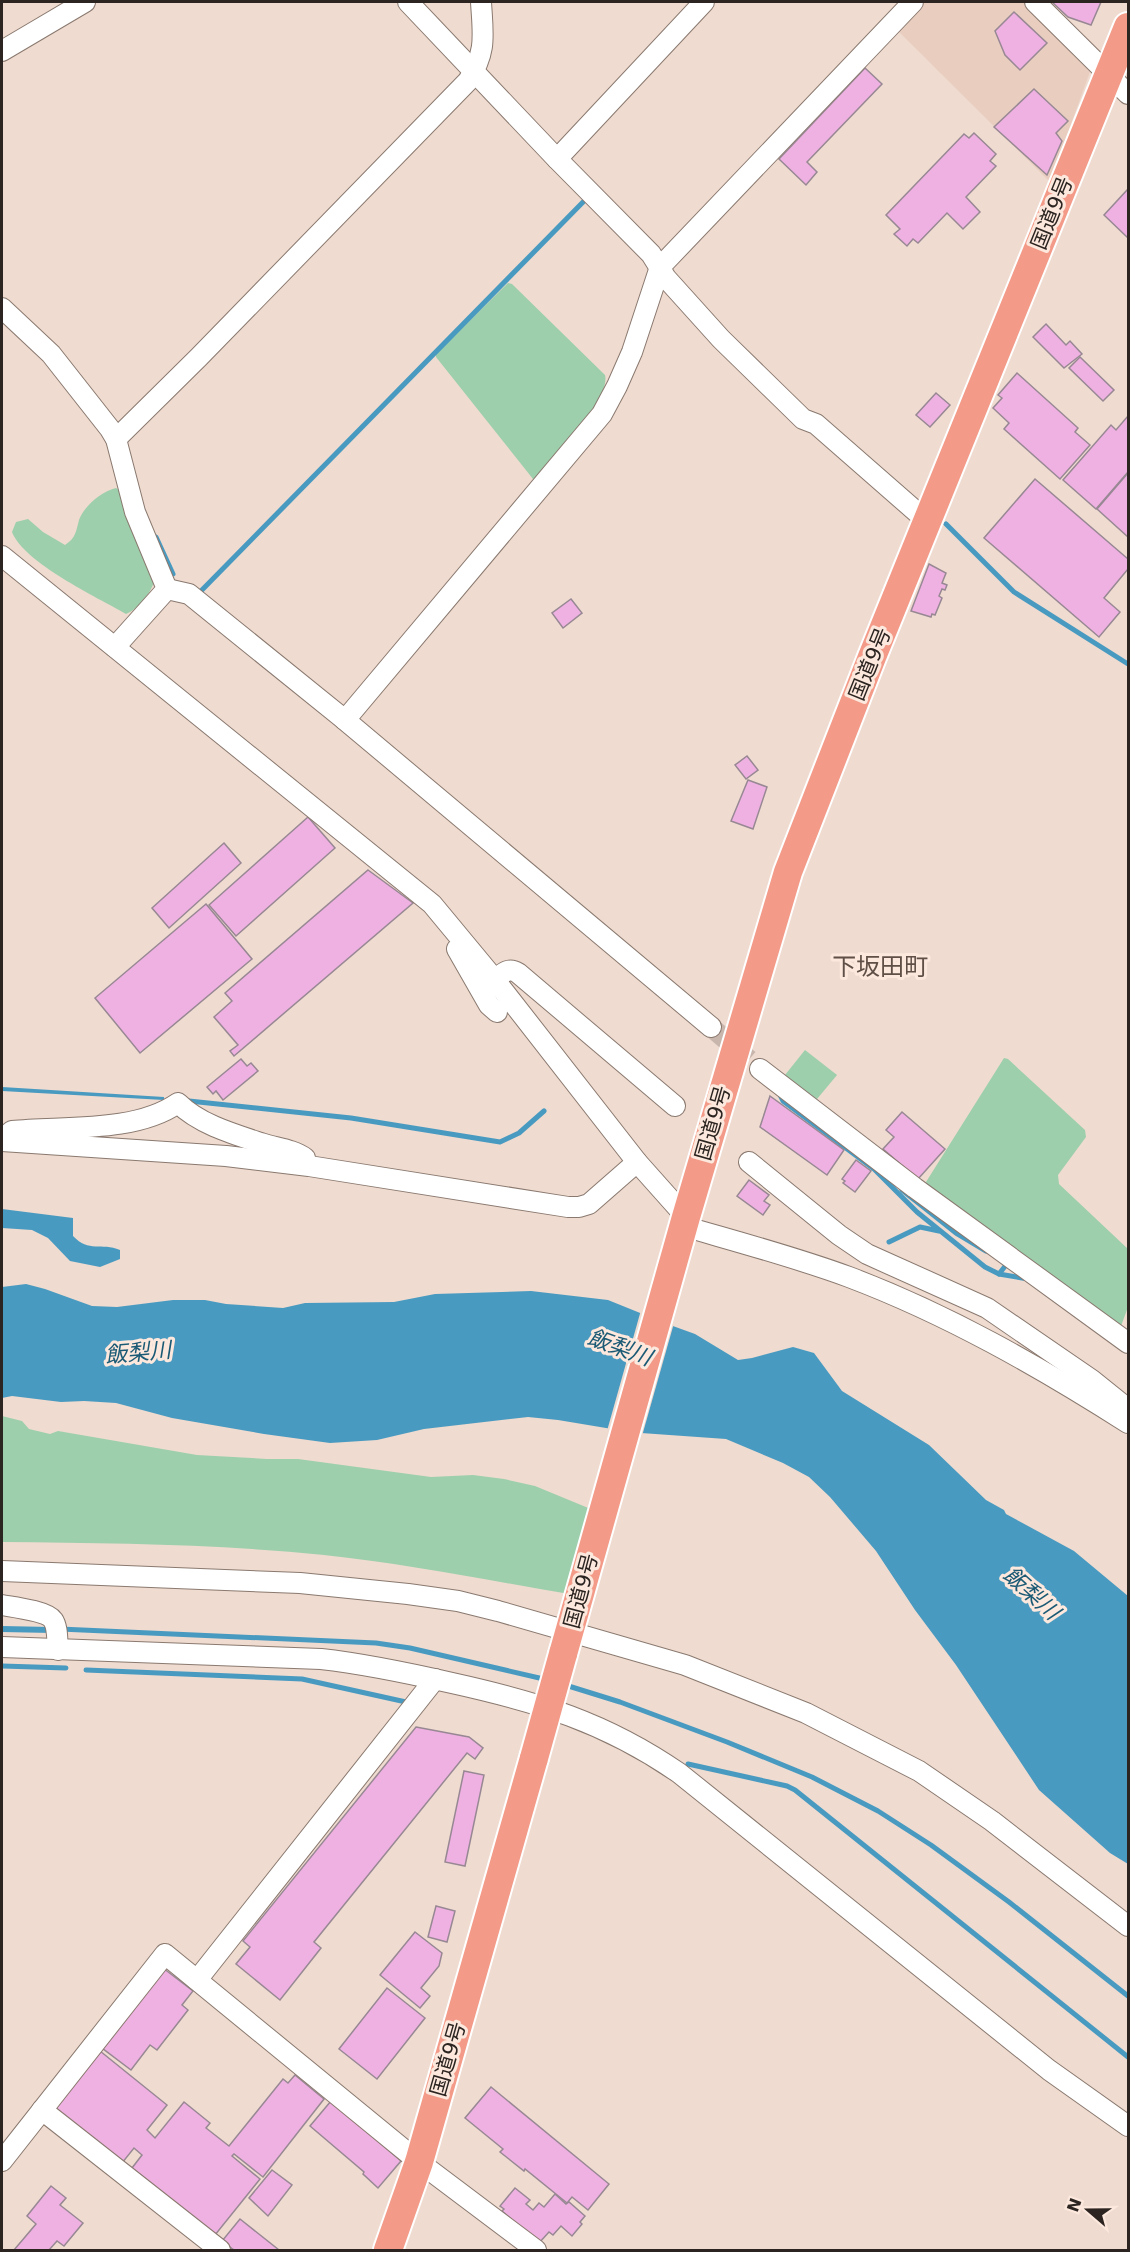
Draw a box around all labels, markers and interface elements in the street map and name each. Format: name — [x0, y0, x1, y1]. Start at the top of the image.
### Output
street label: 国道9号 — [1027, 173, 1077, 253]
street label: 国道9号 — [845, 624, 895, 704]
district label: 下坂田町 — [832, 953, 928, 981]
street label: 国道9号 — [691, 1083, 735, 1163]
water label: 飯梨川 — [585, 1324, 657, 1371]
water label: 飯梨川 — [104, 1337, 174, 1368]
street label: 国道9号 — [560, 1551, 602, 1631]
water label: 飯梨川 — [999, 1562, 1066, 1626]
street label: 国道9号 — [426, 2019, 470, 2099]
north arrow — [1058, 2180, 1118, 2240]
text: N — [1063, 2195, 1086, 2215]

